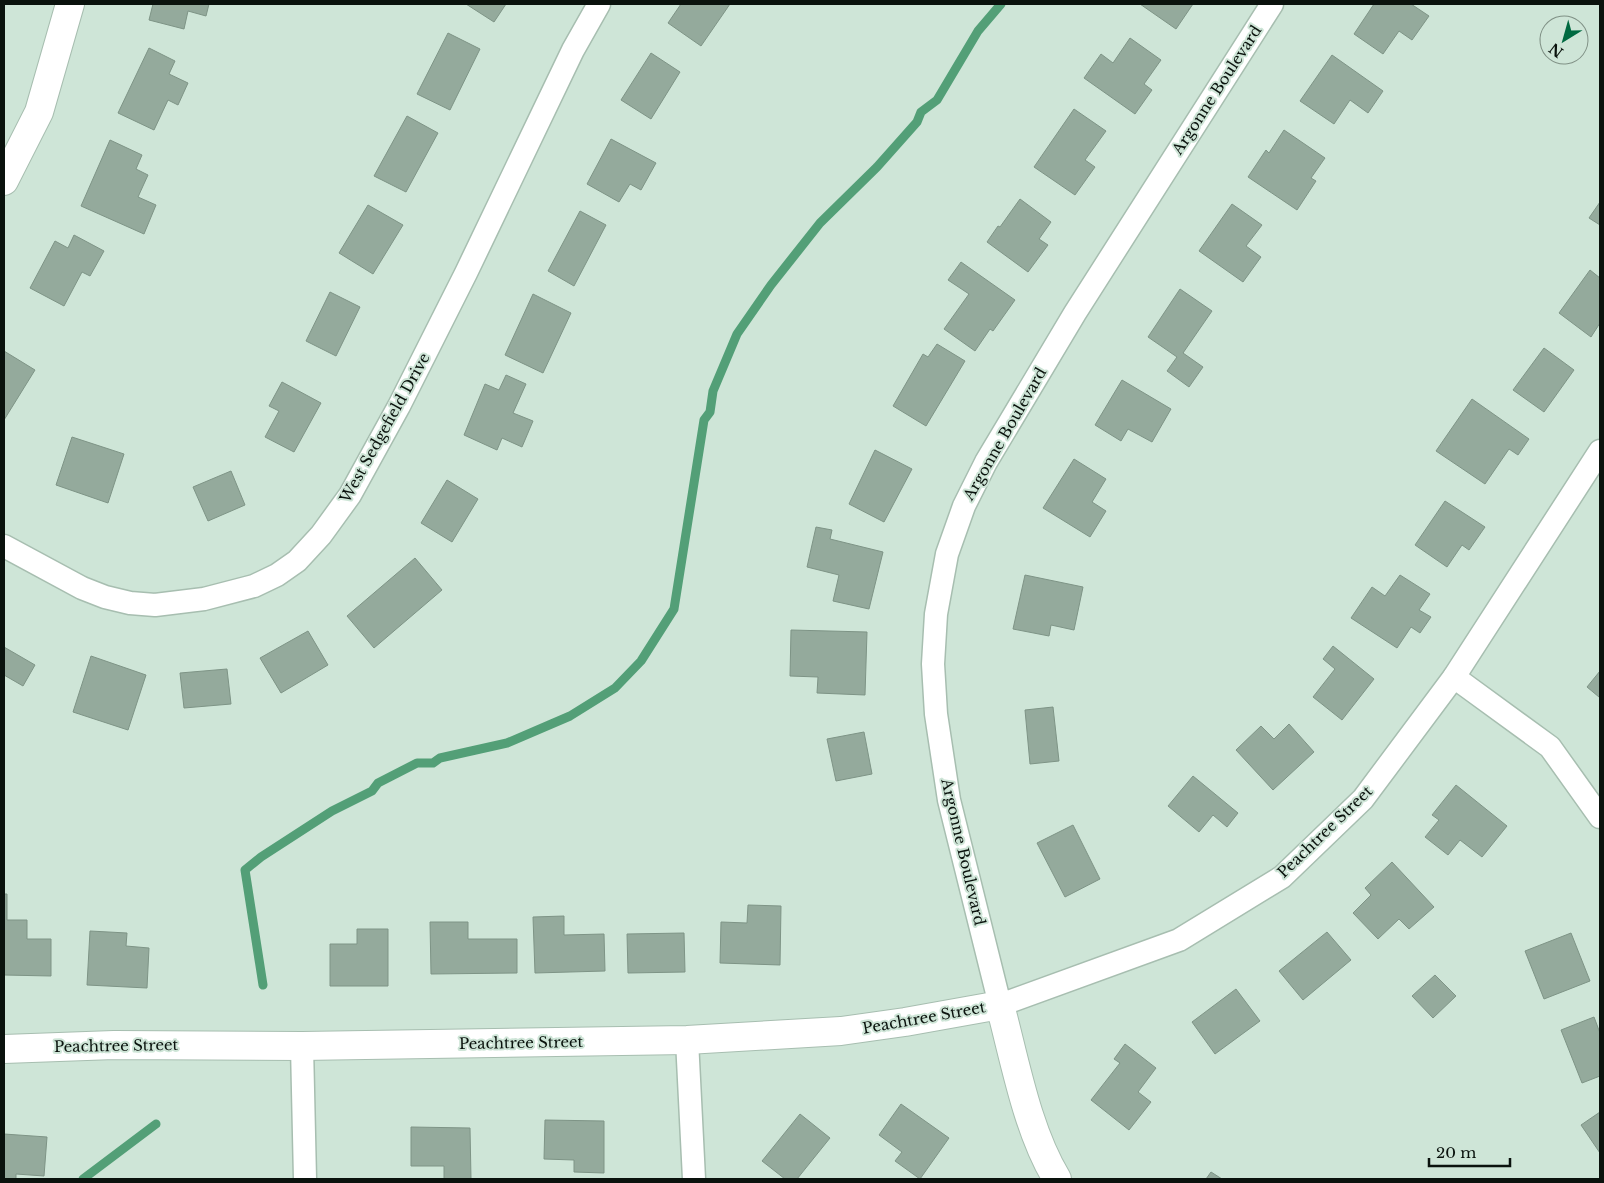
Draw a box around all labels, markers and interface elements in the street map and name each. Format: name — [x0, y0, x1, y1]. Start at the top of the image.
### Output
north arrow — [1539, 15, 1589, 65]
street label: Argonne Boulevard — [1167, 22, 1265, 159]
text: N — [1546, 39, 1567, 62]
street label: West Sedgefield Drive — [335, 350, 434, 507]
street label: Argonne Boulevard — [958, 364, 1050, 504]
street label: Argonne Boulevard — [937, 776, 990, 927]
street label: Peachtree Street — [1273, 781, 1376, 882]
street label: Peachtree Street — [861, 997, 987, 1038]
street label: Peachtree Street — [459, 1032, 584, 1053]
street label: Peachtree Street — [54, 1035, 179, 1056]
scale bar — [1429, 1136, 1510, 1168]
text: 20 m — [1436, 1143, 1476, 1162]

